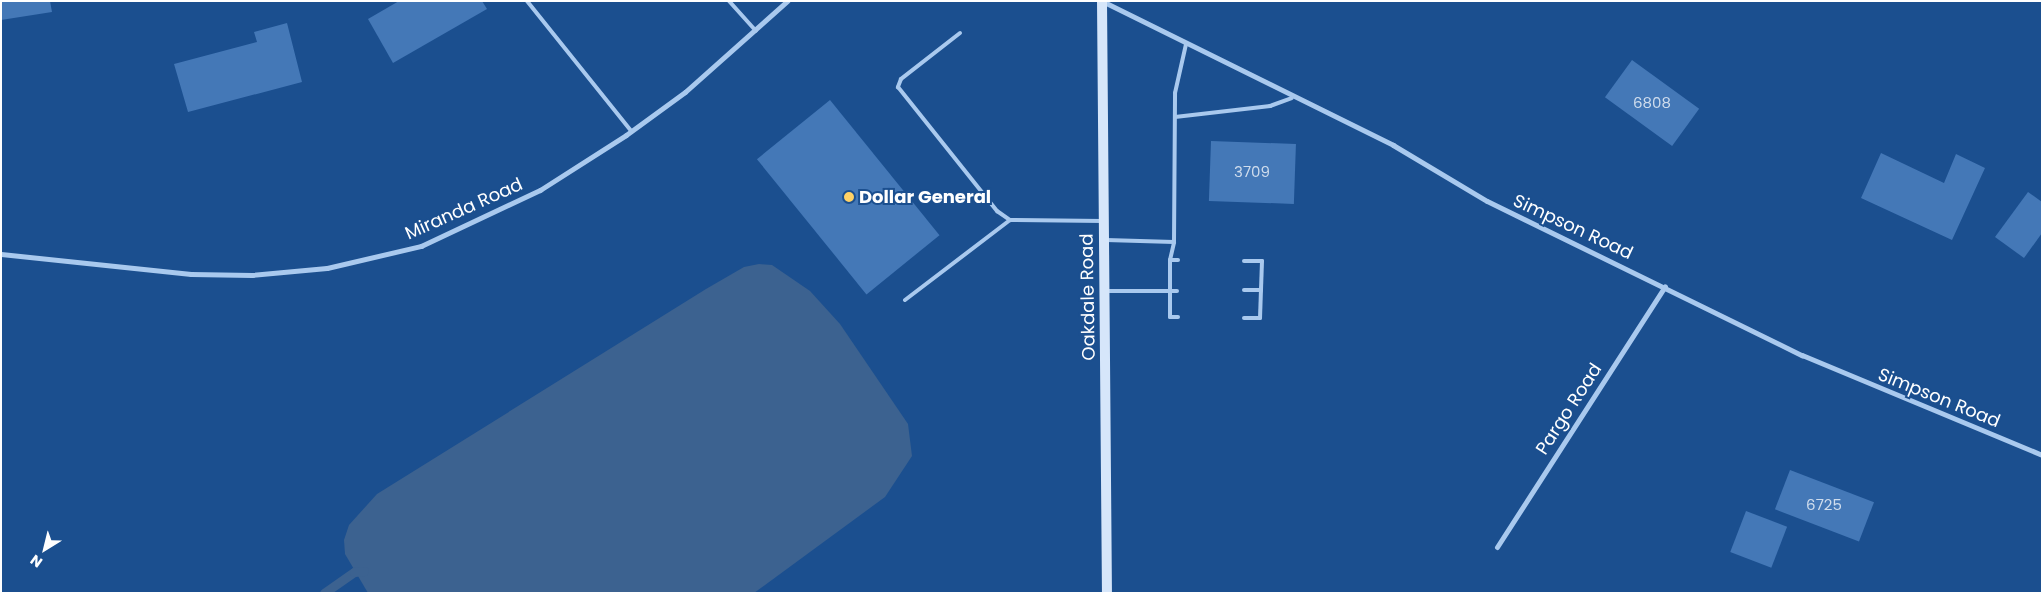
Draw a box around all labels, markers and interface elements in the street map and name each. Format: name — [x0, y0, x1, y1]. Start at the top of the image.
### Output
house number: 6808 — [1633, 94, 1671, 112]
house number: 3709 — [1234, 163, 1270, 181]
street label: Miranda Road — [402, 173, 526, 245]
place label: Dollar General — [859, 186, 991, 208]
street label: Simpson Road — [1510, 190, 1636, 264]
marker: Dollar General — [843, 191, 855, 203]
street label: Oakdale Road — [1076, 233, 1100, 361]
street label: Pargo Road — [1531, 359, 1607, 459]
street label: Simpson Road — [1875, 364, 2003, 432]
house number: 6725 — [1806, 496, 1842, 514]
north arrow — [20, 524, 70, 574]
text: N — [26, 550, 46, 572]

